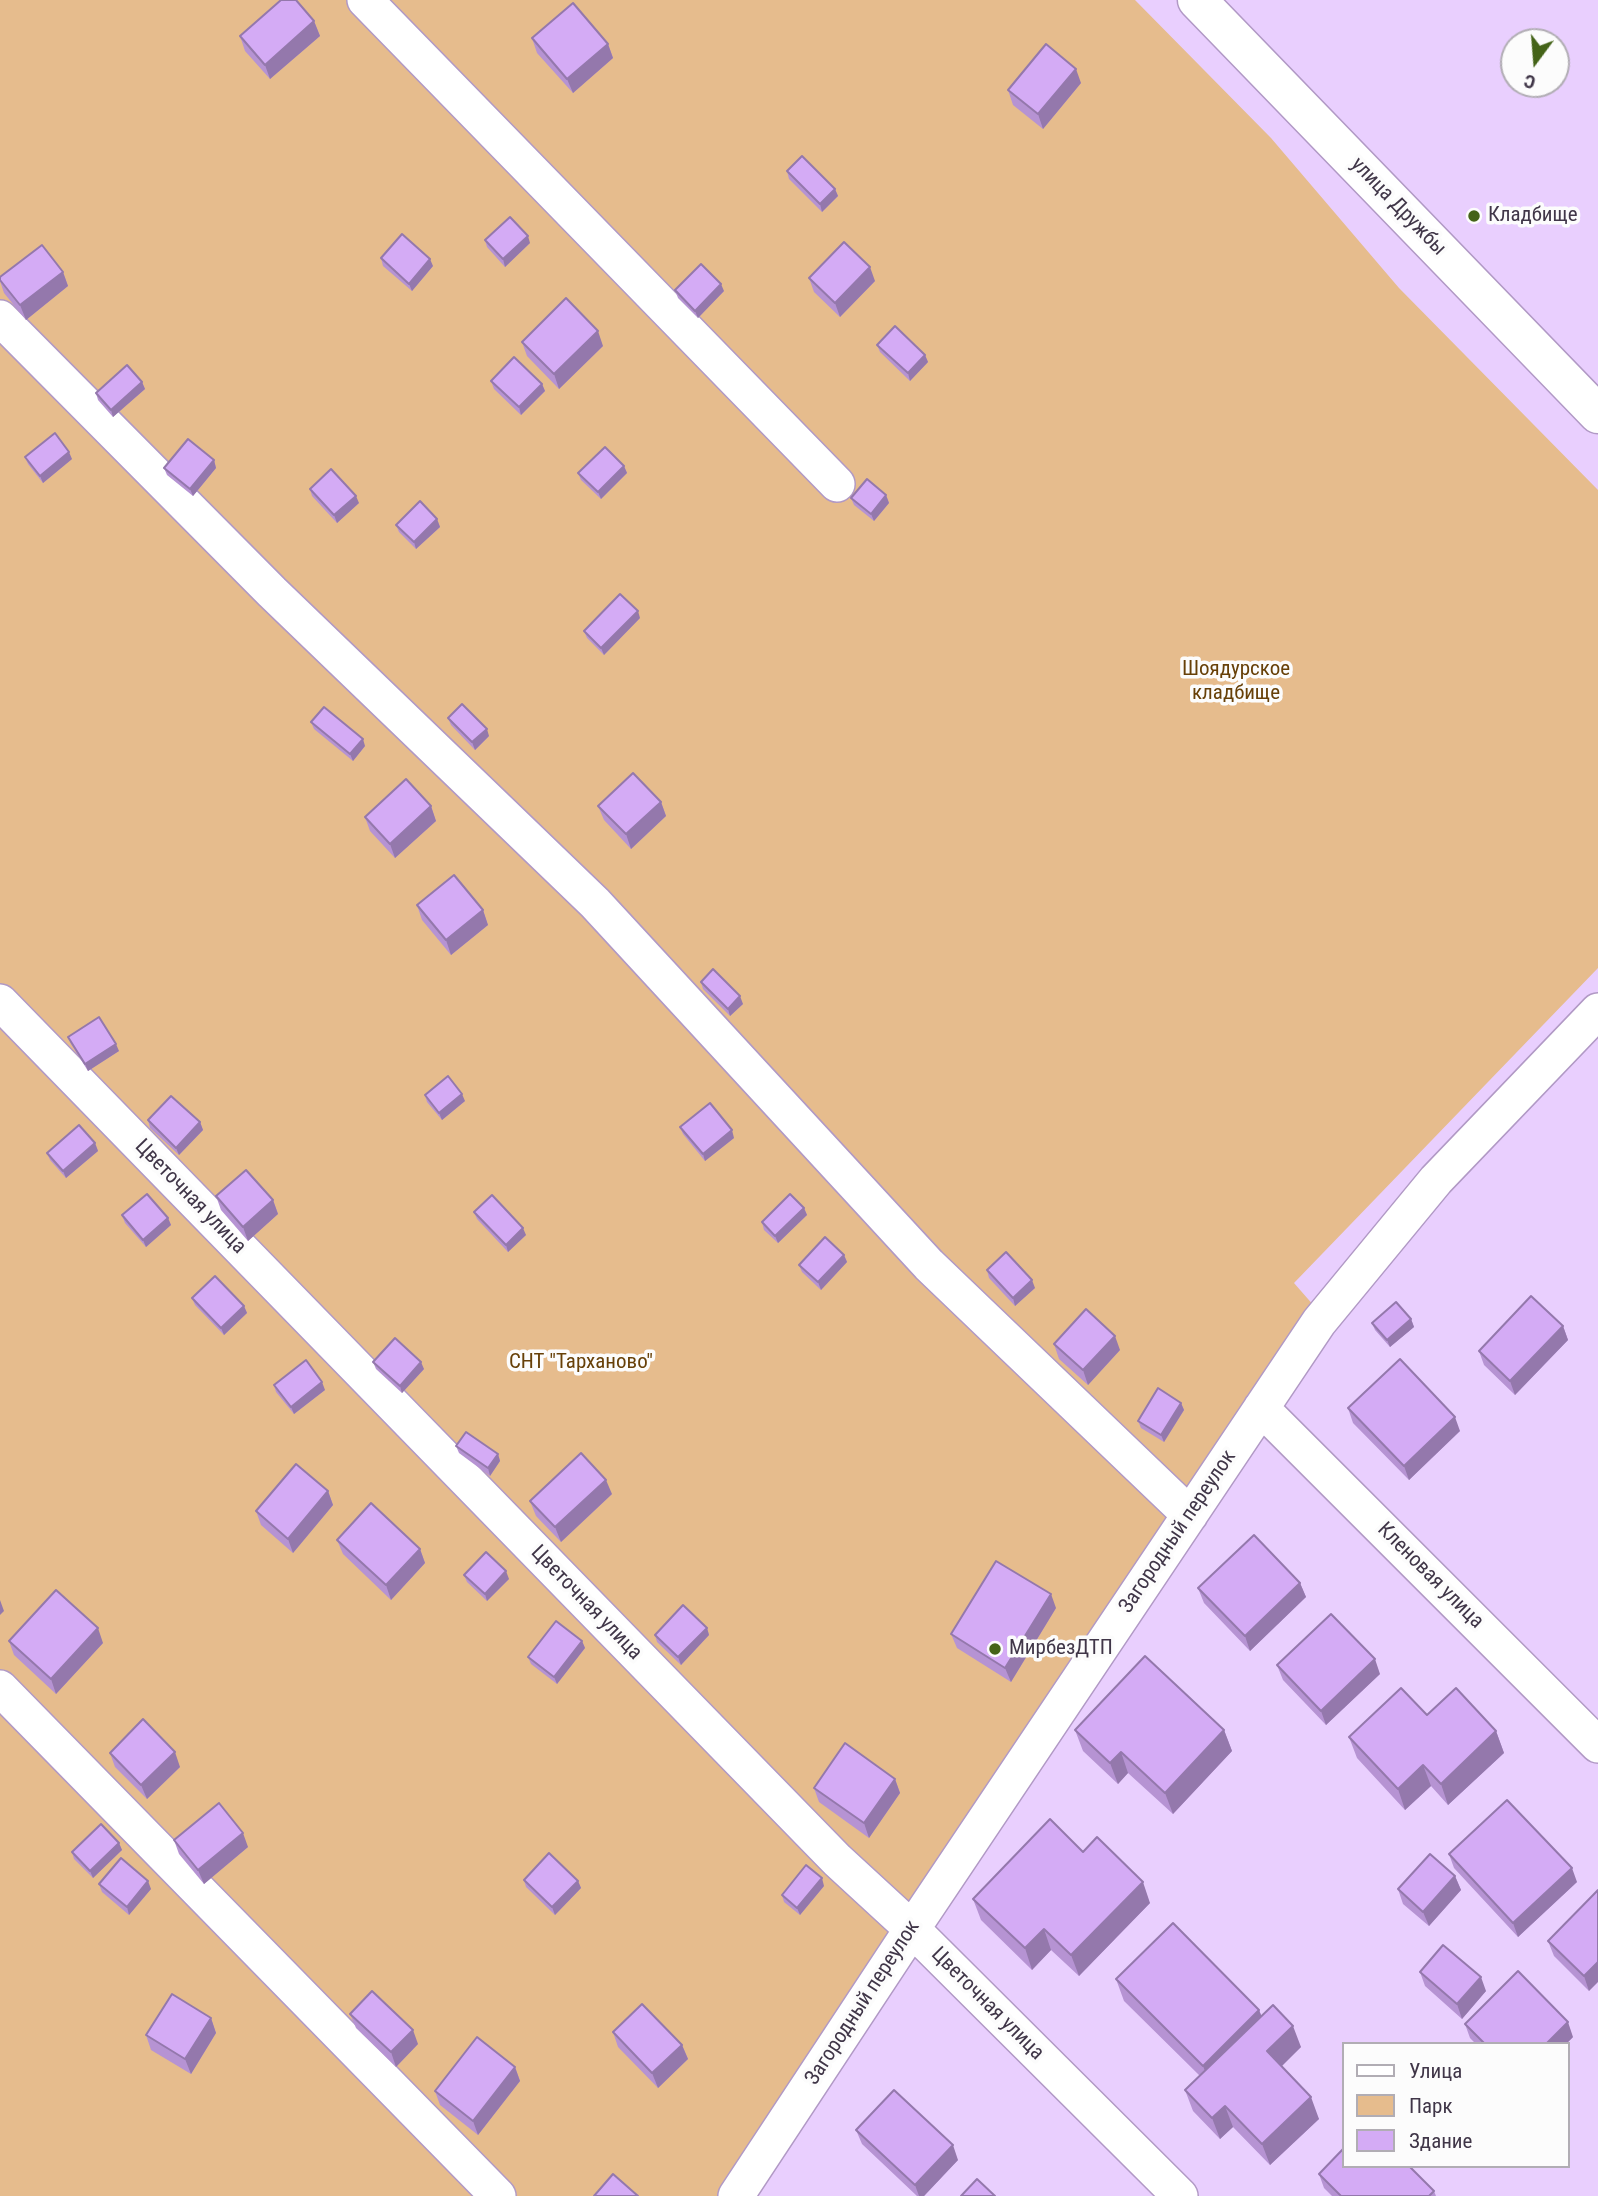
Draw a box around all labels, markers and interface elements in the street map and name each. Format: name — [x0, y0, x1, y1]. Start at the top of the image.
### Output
north arrow — [1500, 28, 1570, 98]
text: С — [1521, 69, 1538, 94]
street label: улица Дружбы — [1345, 153, 1451, 261]
place label: Кладбище — [1488, 203, 1578, 229]
marker: Кладбище — [1466, 208, 1482, 224]
park label: Шоядурское кладбище — [1182, 657, 1290, 707]
street label: Цветочная улица — [129, 1135, 251, 1259]
park label: СНТ "Тарханово" — [509, 1350, 653, 1376]
street label: Загородный переулок — [1114, 1446, 1242, 1618]
street label: Кленовая улица — [1372, 1518, 1488, 1634]
street label: Цветочная улица — [525, 1541, 647, 1665]
place label: МирбезДТП — [1009, 1636, 1113, 1662]
marker: МирбезДТП — [987, 1641, 1003, 1657]
street label: Загородный переулок — [800, 1916, 926, 2090]
street label: Цветочная улица — [925, 1942, 1049, 2066]
legend — [1342, 2042, 1570, 2168]
text: Улица — [1409, 2059, 1462, 2083]
text: Парк — [1409, 2094, 1453, 2118]
text: Здание — [1409, 2129, 1472, 2153]

